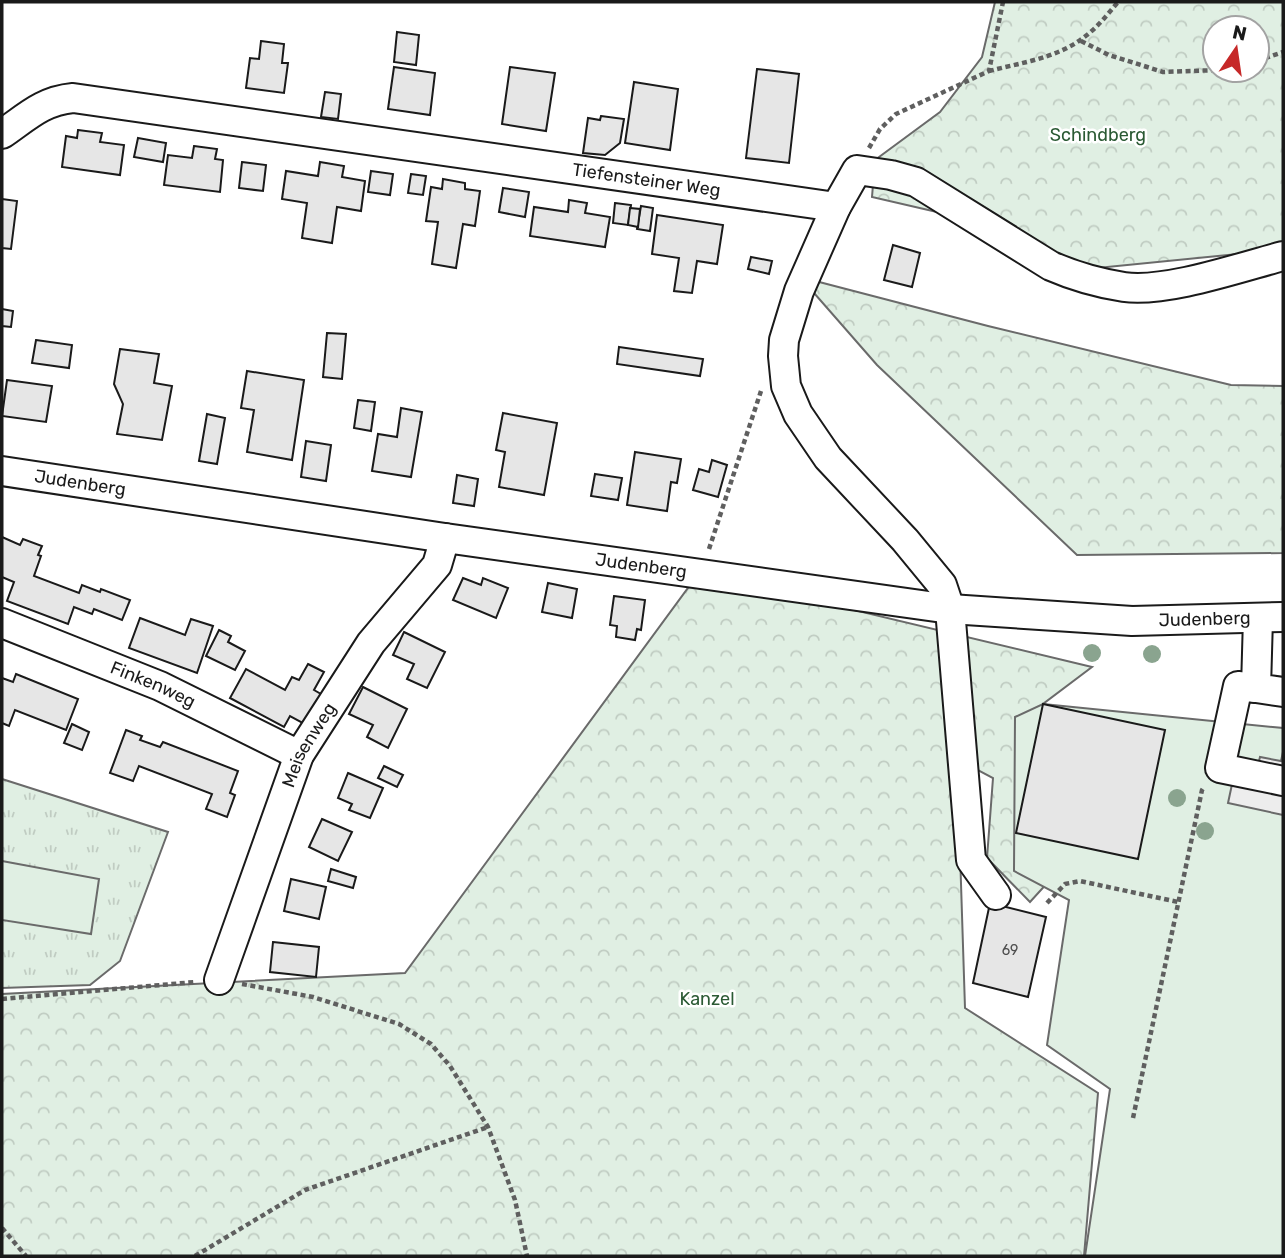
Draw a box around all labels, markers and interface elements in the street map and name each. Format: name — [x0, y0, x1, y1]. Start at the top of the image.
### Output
north arrow — [1201, 14, 1271, 84]
text: N — [1230, 20, 1249, 46]
park label: Schindberg — [1050, 124, 1146, 146]
street label: Tiefensteiner Weg — [571, 158, 722, 201]
street label: Judenberg — [33, 465, 127, 501]
street label: Judenberg — [594, 548, 688, 583]
street label: Judenberg — [1158, 607, 1251, 631]
street label: Finkenweg — [107, 656, 199, 713]
street label: Meisenweg — [277, 698, 341, 790]
house number: 69 — [1002, 942, 1018, 959]
park label: Kanzel — [679, 988, 735, 1010]

